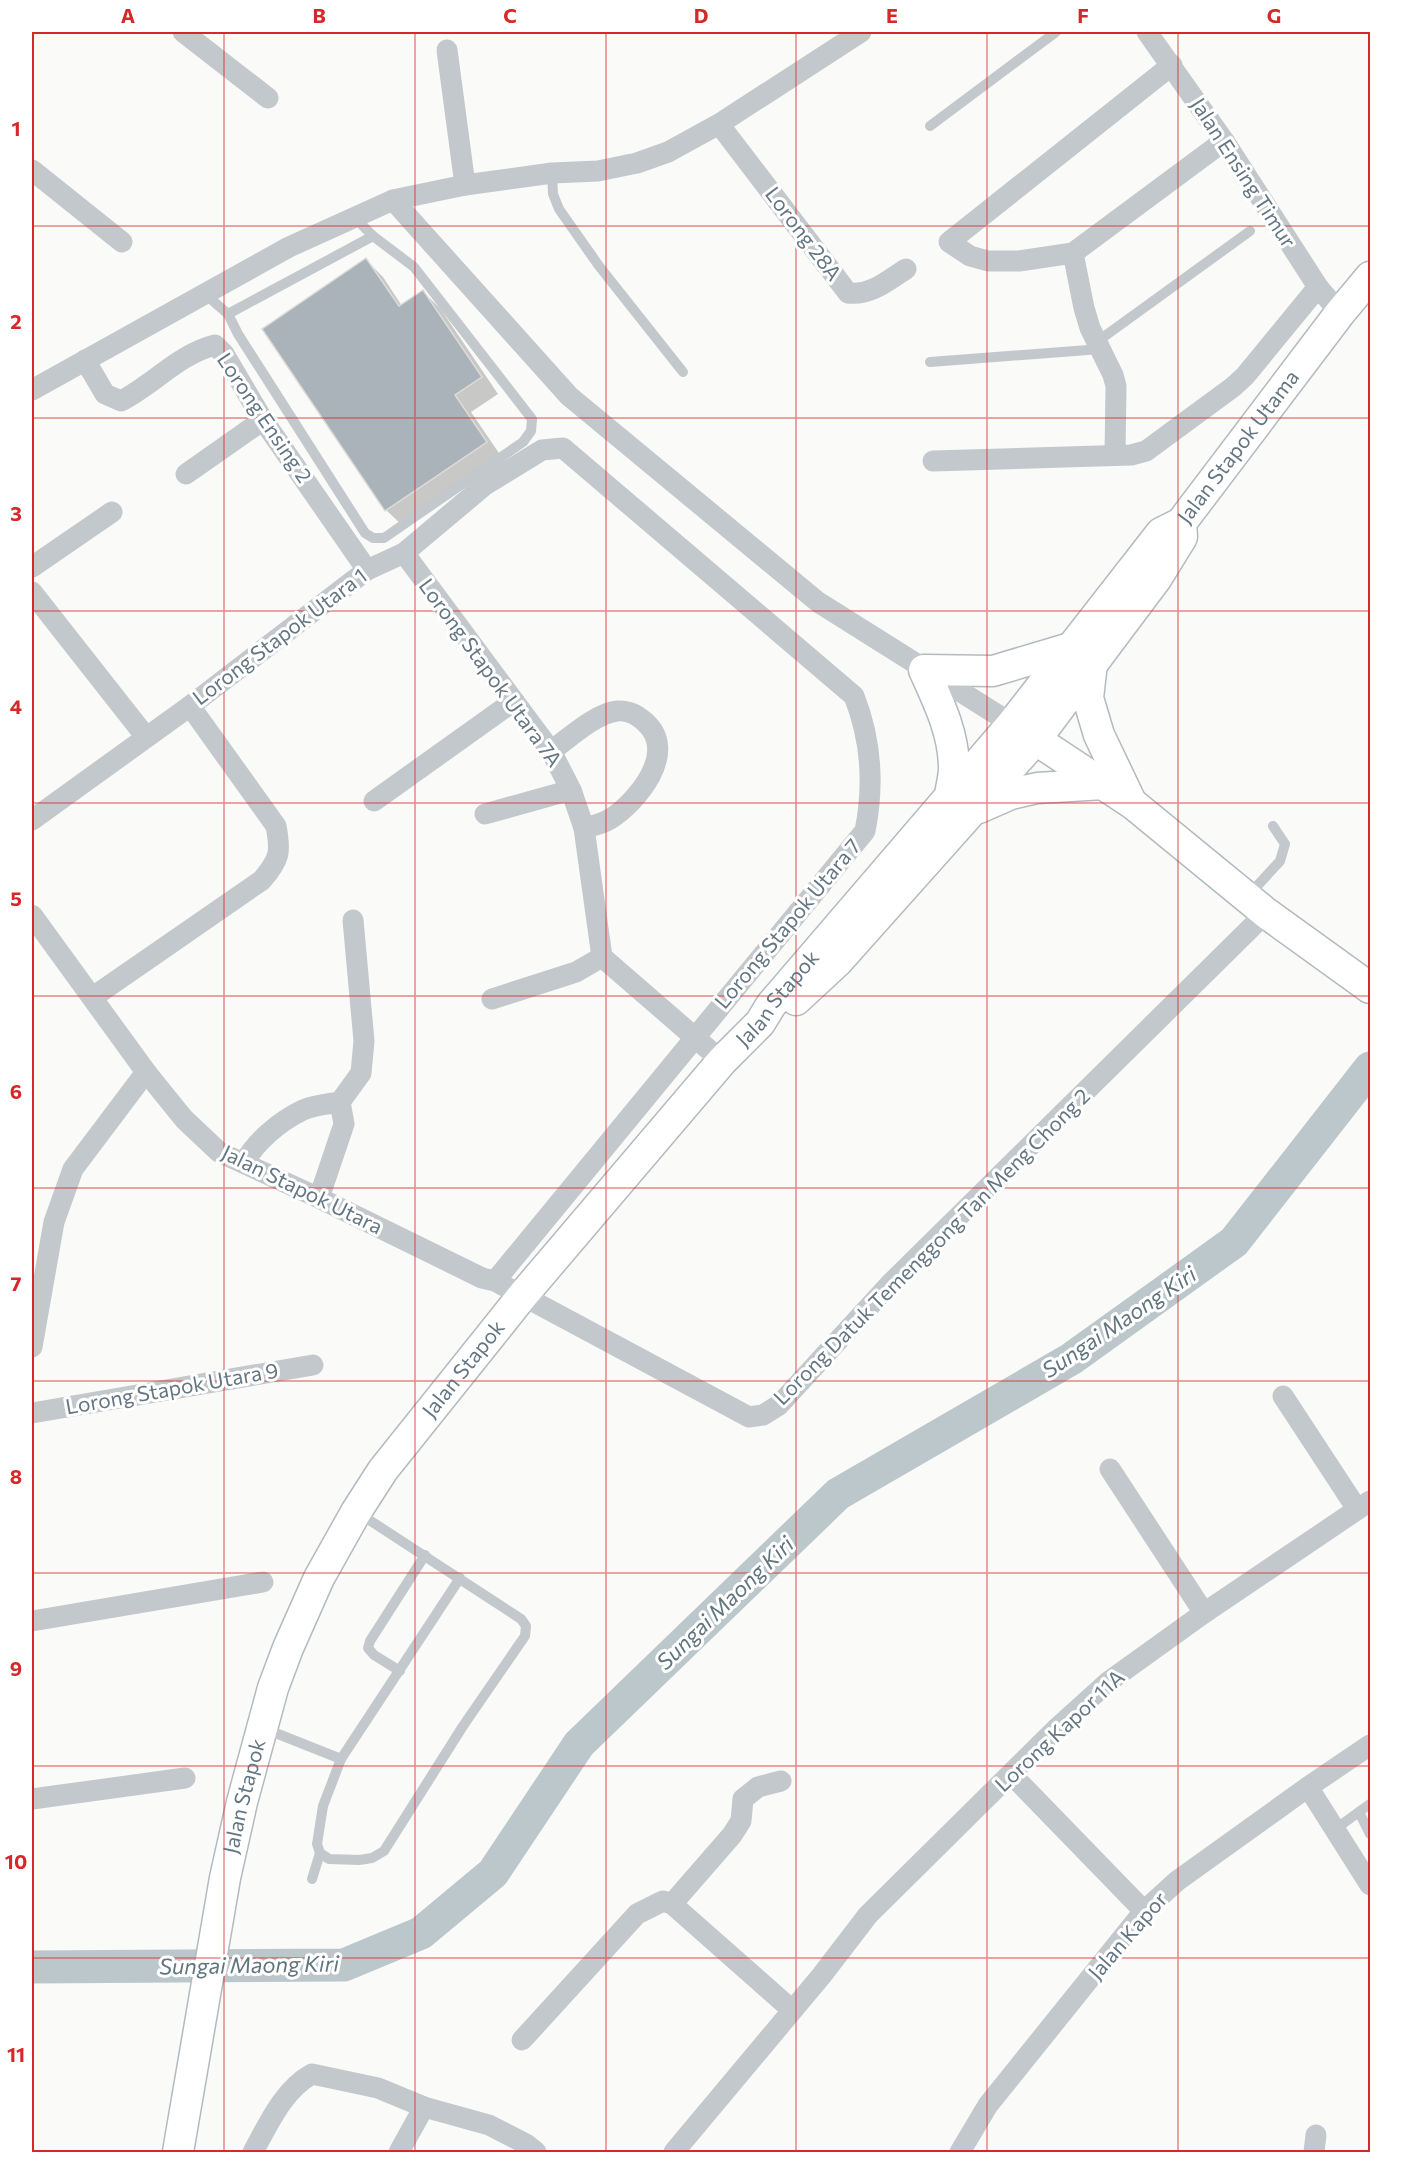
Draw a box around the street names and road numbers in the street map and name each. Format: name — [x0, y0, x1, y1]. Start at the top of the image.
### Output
street label: Jalan Ensing Timur — [1186, 93, 1302, 252]
street label: Lorong 28A — [761, 181, 848, 285]
street label: Lorong Ensing 2 — [213, 348, 318, 487]
street label: Jalan Stapok Utama — [1171, 365, 1303, 528]
street label: Lorong Stapok Utara 1 — [187, 562, 371, 710]
street label: Lorong Stapok Utara 7A — [415, 573, 568, 771]
street label: Lorong Stapok Utara 7 — [709, 833, 865, 1013]
street label: Jalan Stapok — [730, 944, 823, 1051]
street label: Lorong Datuk Temenggong Tan Meng Chong 2 — [768, 1083, 1094, 1409]
street label: Jalan Stapok Utara — [218, 1139, 387, 1238]
street label: Jalan Stapok — [416, 1315, 509, 1422]
street label: Lorong Stapok Utara 9 — [63, 1356, 280, 1419]
street label: Lorong Kapor 11A — [989, 1664, 1129, 1796]
street label: Jalan Stapok — [217, 1736, 270, 1856]
street label: Jalan Kapor — [1082, 1886, 1172, 1984]

